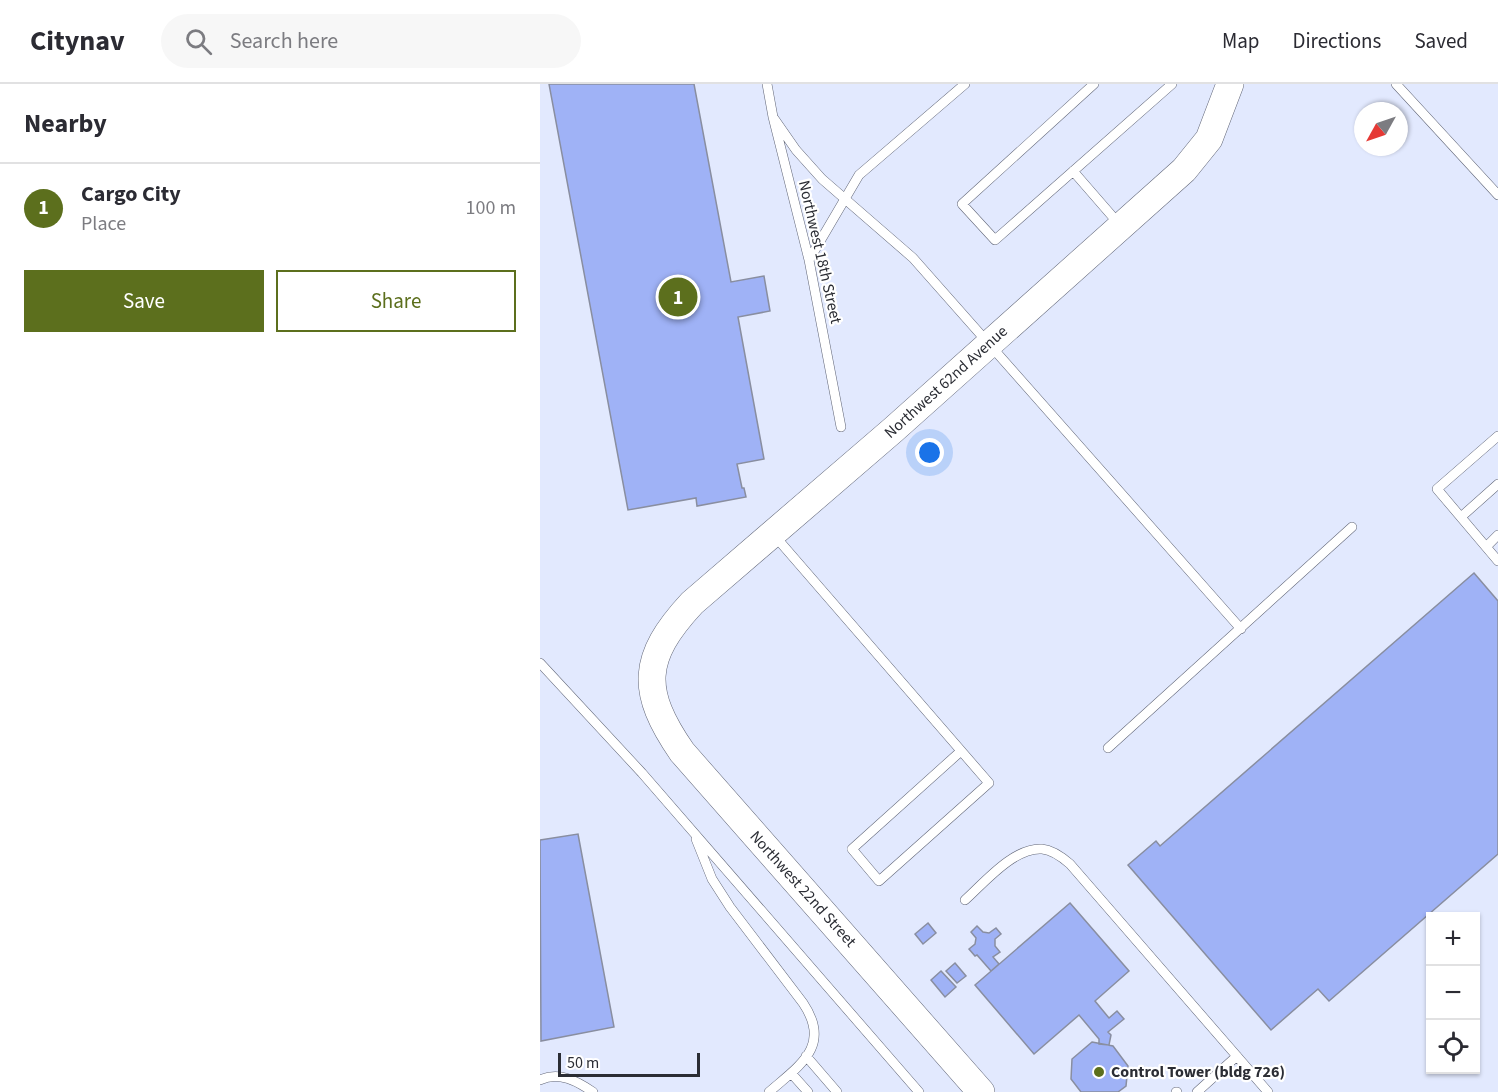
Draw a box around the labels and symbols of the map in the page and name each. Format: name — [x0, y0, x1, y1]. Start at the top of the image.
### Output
north arrow — [1354, 102, 1408, 156]
street label: Northwest 18th Street — [793, 178, 847, 326]
pin: 1 — [658, 274, 698, 320]
street label: Northwest 62nd Avenue — [880, 321, 1013, 443]
your location — [915, 438, 944, 467]
street label: Northwest 22nd Street — [745, 826, 862, 952]
scale bar — [558, 1050, 700, 1078]
place label: Control Tower (bldg 726) — [1111, 1061, 1285, 1083]
marker: Control Tower (bldg 726) — [1092, 1065, 1106, 1079]

